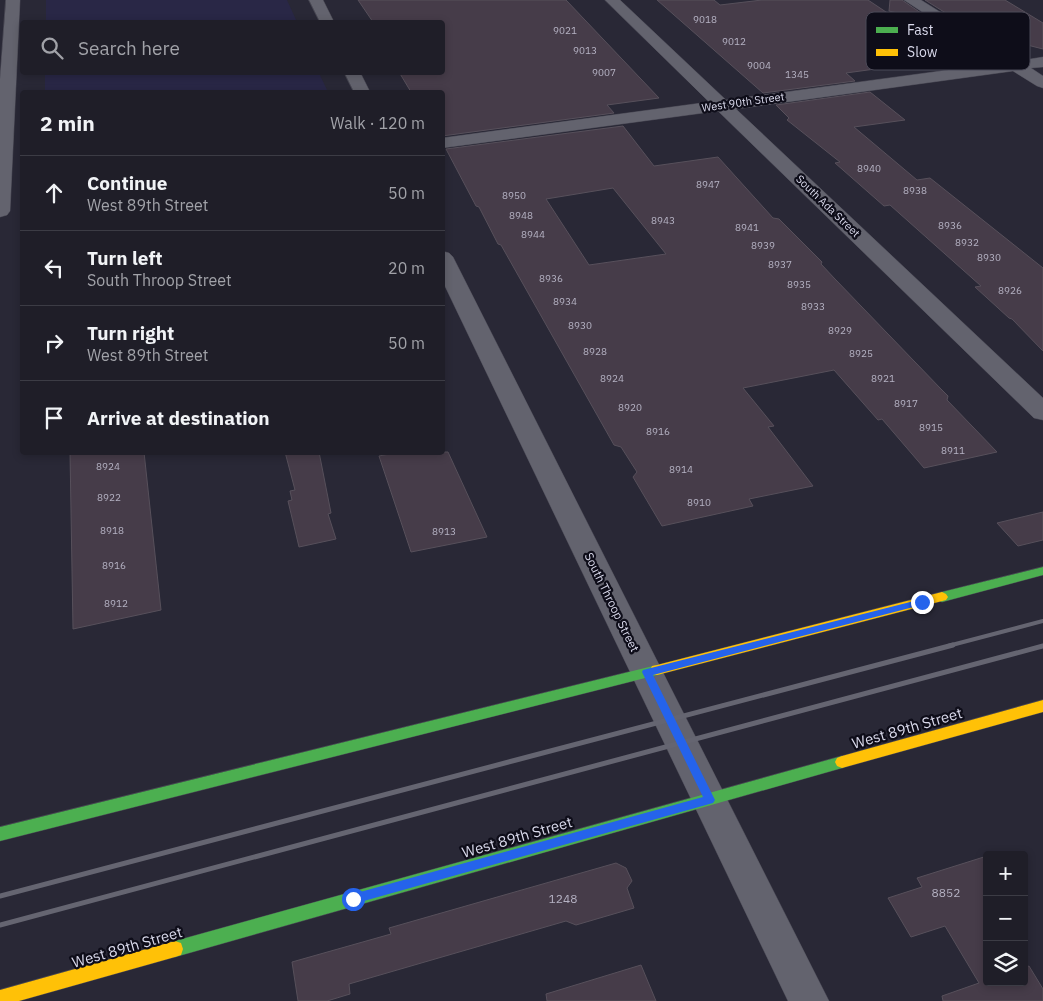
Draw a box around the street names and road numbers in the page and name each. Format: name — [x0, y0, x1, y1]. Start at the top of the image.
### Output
street label: West 90th Street — [701, 89, 785, 115]
street label: South Ada Street — [793, 172, 863, 240]
street label: South Throop Street — [581, 550, 643, 654]
street label: West 89th Street — [850, 703, 964, 753]
street label: West 89th Street — [460, 812, 574, 862]
street label: West 89th Street — [70, 922, 184, 972]

